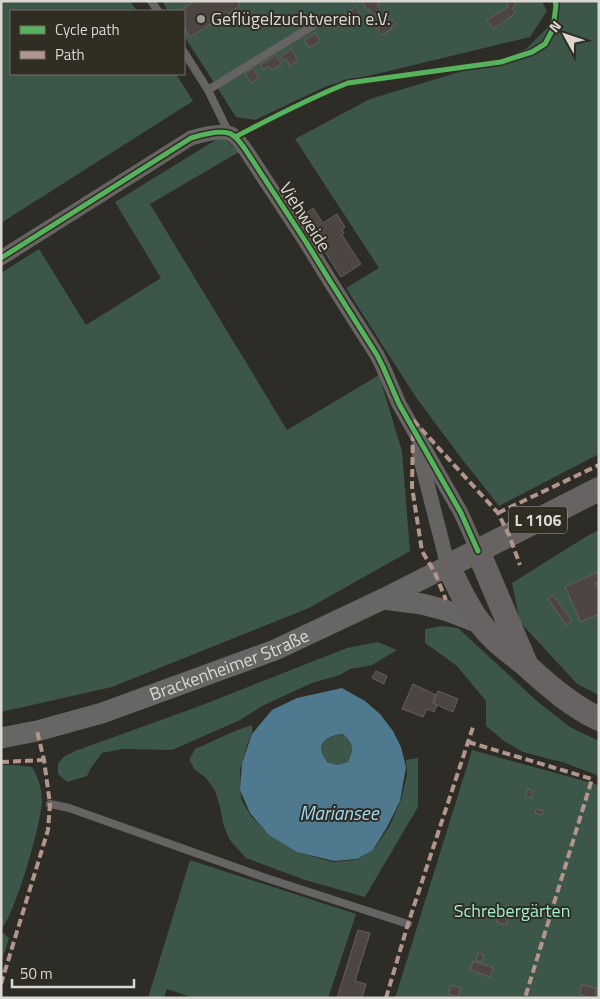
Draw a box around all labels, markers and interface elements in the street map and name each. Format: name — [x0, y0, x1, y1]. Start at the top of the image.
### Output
place label: Geflügelzuchtverein e.V. — [211, 5, 391, 32]
legend — [10, 10, 185, 75]
north arrow — [540, 10, 590, 60]
marker: Geflügelzuchtverein e.V. — [195, 13, 207, 25]
text: N — [543, 16, 566, 37]
text: Cycle path — [55, 18, 120, 41]
text: Path — [55, 43, 85, 66]
street label: Viehweide — [273, 177, 338, 257]
road number: L 1106 — [509, 506, 567, 534]
street label: Brackenheimer Straße — [145, 622, 313, 708]
water label: Mariansee — [300, 798, 380, 827]
park label: Schrebergärten — [454, 897, 570, 924]
scale bar — [12, 956, 135, 988]
text: 50 m — [20, 962, 53, 985]

